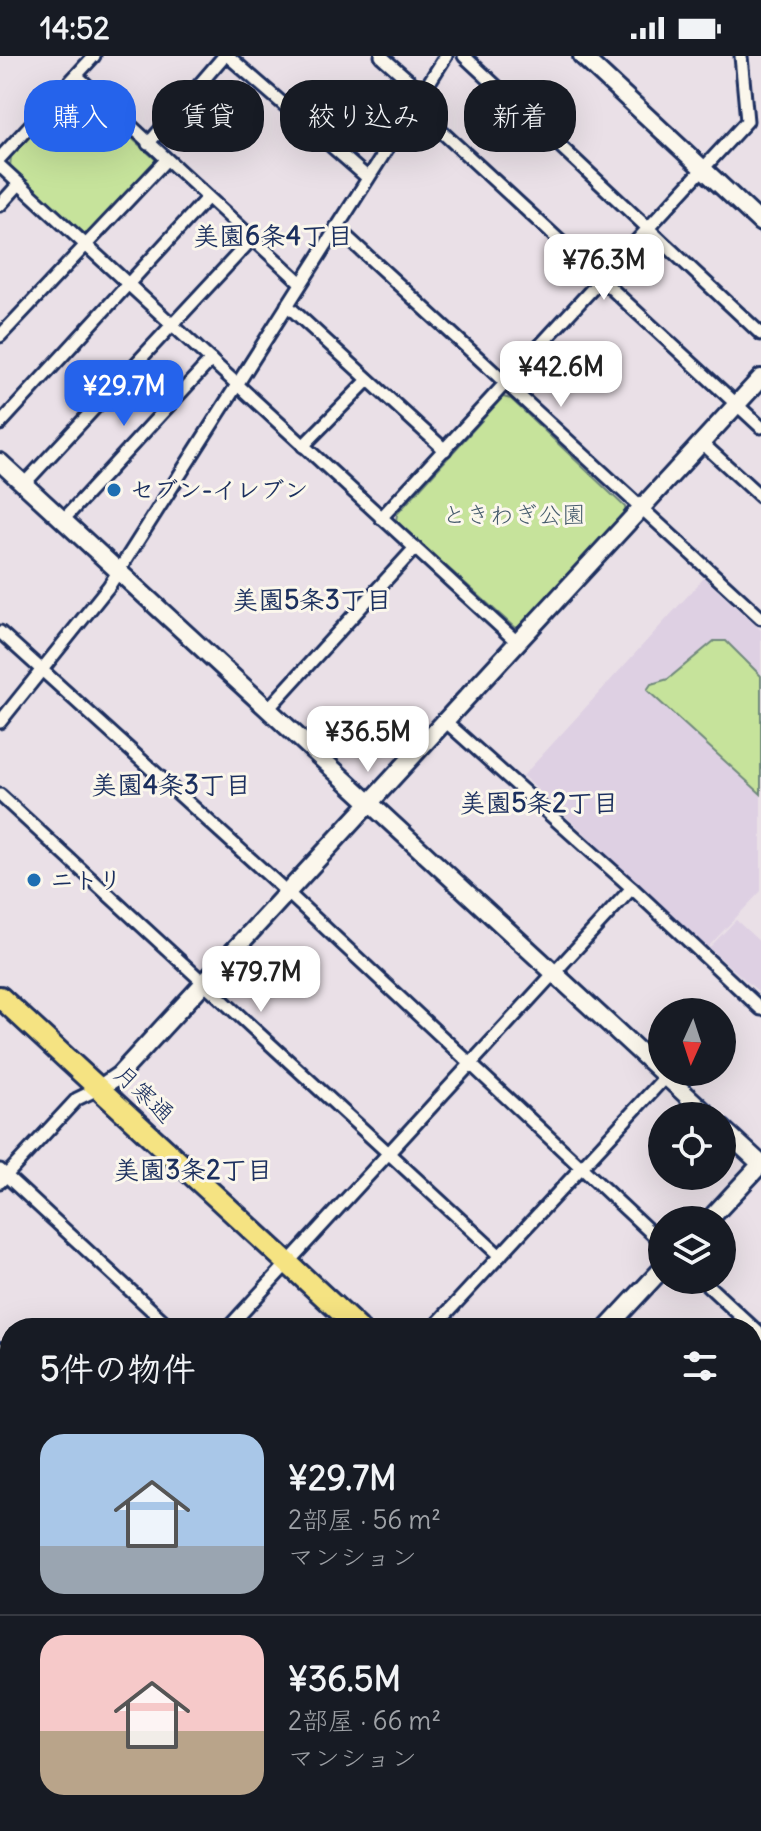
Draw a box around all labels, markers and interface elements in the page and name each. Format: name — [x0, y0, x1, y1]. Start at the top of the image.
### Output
text: 14:52 — [40, 9, 110, 47]
chip: 購入 — [24, 80, 136, 152]
chip: 賃貸 — [152, 80, 264, 152]
chip: 絞り込み — [280, 80, 448, 152]
chip: 新着 — [464, 80, 576, 152]
district label: 美園6条4丁目 — [193, 219, 353, 252]
pin: ¥76.3M — [539, 234, 669, 302]
text: ¥76.3M — [562, 243, 646, 276]
pin: ¥42.6M — [496, 341, 626, 409]
text: ¥42.6M — [518, 350, 604, 383]
pin: ¥29.7M — [59, 360, 189, 428]
text: ¥29.7M — [82, 369, 166, 402]
place label: セブン-イレブン — [130, 474, 308, 504]
marker: セブン-イレブン — [105, 481, 123, 499]
park label: ときわぎ公園 — [442, 499, 586, 529]
district label: 美園5条3丁目 — [232, 583, 392, 616]
pin: ¥36.5M — [303, 706, 433, 774]
text: ¥36.5M — [325, 715, 411, 748]
district label: 美園4条3丁目 — [91, 768, 251, 801]
district label: 美園5条2丁目 — [459, 786, 619, 819]
place label: ニトリ — [50, 864, 122, 894]
marker: ニトリ — [25, 871, 43, 889]
pin: ¥79.7M — [196, 946, 326, 1014]
text: ¥79.7M — [220, 955, 302, 988]
north arrow — [648, 998, 736, 1086]
map controls — [648, 998, 736, 1294]
street label: 月寒通 — [108, 1058, 181, 1129]
button: locate — [648, 1102, 736, 1190]
district label: 美園3条2丁目 — [113, 1153, 273, 1186]
button: layers — [648, 1206, 736, 1294]
icon: filters — [678, 1344, 722, 1388]
text: 5件の物件 — [40, 1347, 196, 1390]
text: ¥29.7M — [288, 1456, 397, 1499]
icon: home — [104, 1466, 200, 1562]
text: 2部屋 · 56 m² — [288, 1503, 441, 1536]
text: マンション — [288, 1540, 417, 1573]
text: ¥36.5M — [288, 1657, 401, 1700]
icon: home — [104, 1667, 200, 1763]
text: 2部屋 · 66 m² — [288, 1704, 441, 1737]
text: マンション — [288, 1741, 417, 1774]

